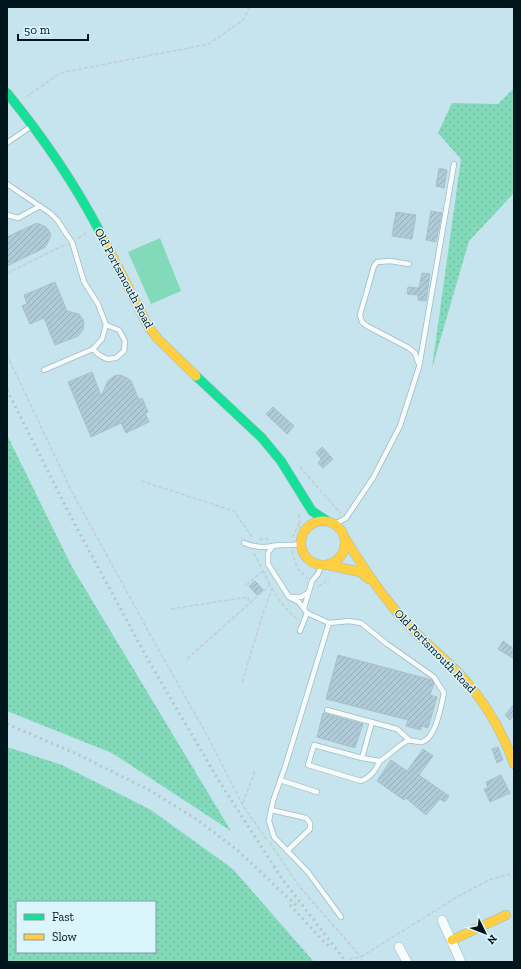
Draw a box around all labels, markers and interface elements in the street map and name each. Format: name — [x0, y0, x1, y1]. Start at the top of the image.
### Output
scale bar — [18, 16, 88, 42]
text: 50 m — [24, 23, 51, 37]
street label: Old Portsmouth Road — [92, 226, 157, 331]
street label: Old Portsmouth Road — [391, 606, 479, 696]
legend — [16, 901, 156, 953]
text: Fast — [52, 910, 75, 924]
north arrow — [465, 913, 505, 953]
text: Slow — [52, 930, 78, 944]
text: N — [484, 932, 500, 947]

